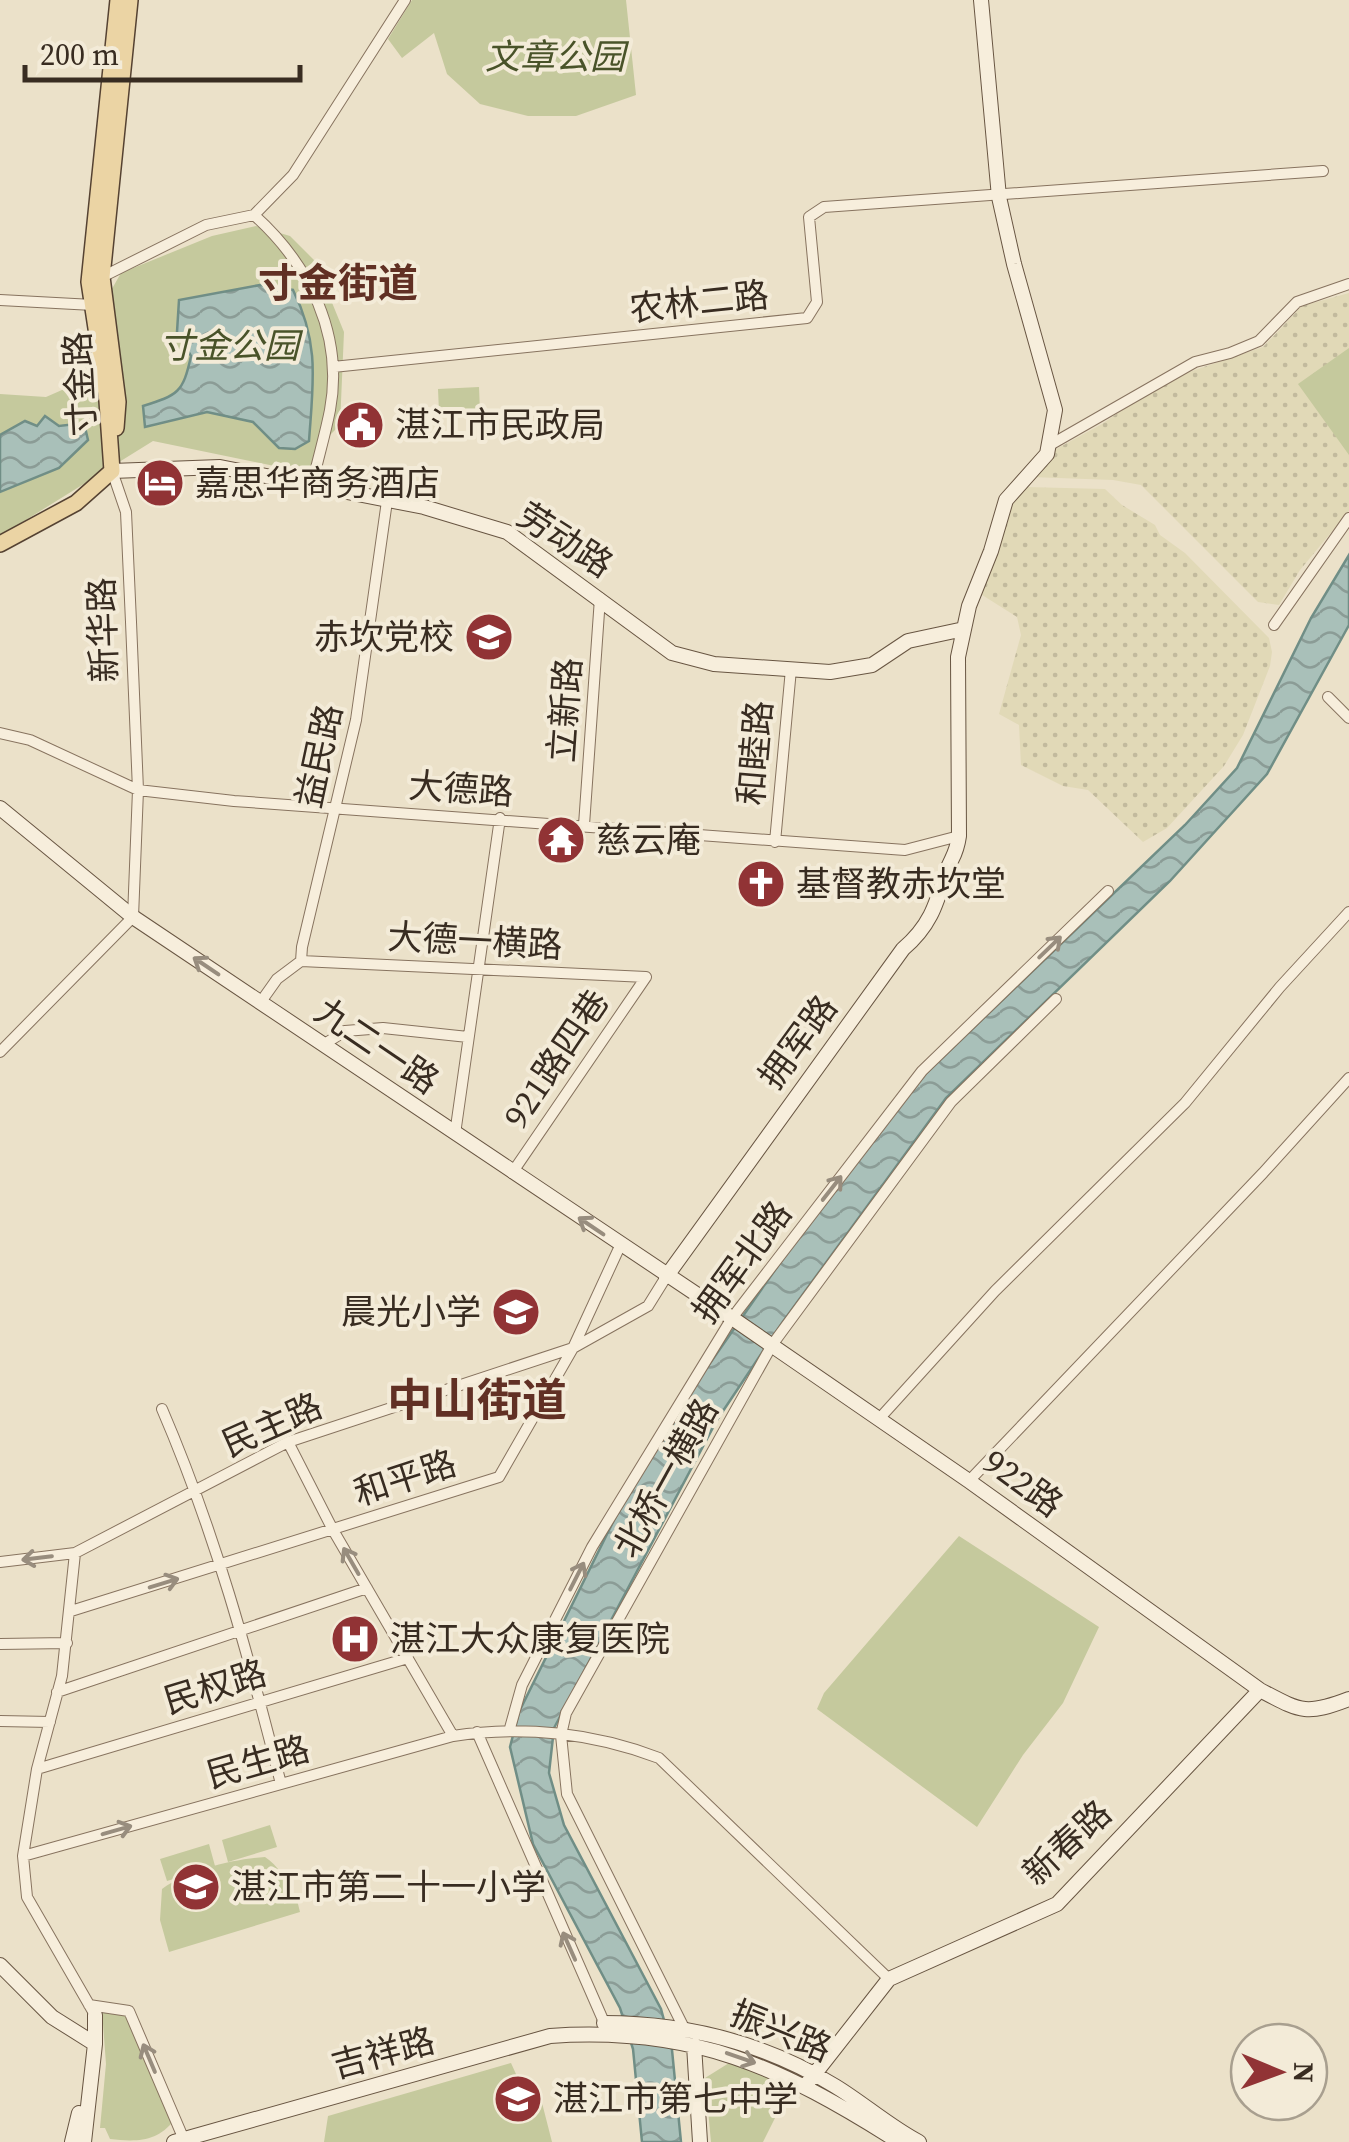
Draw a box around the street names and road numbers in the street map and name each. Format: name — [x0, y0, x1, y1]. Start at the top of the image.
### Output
street label: 农林二路 — [627, 271, 771, 333]
street label: 寸金路 — [53, 330, 107, 438]
street label: 劳动路 — [508, 491, 622, 589]
street label: 新华路 — [77, 577, 129, 683]
street label: 立新路 — [537, 656, 593, 764]
street label: 和睦路 — [727, 699, 783, 807]
street label: 益民路 — [285, 700, 353, 812]
street label: 大德路 — [407, 761, 515, 817]
street label: 大德一横路 — [386, 912, 564, 970]
street label: 921路四巷 — [492, 980, 620, 1138]
street label: 拥军路 — [748, 985, 848, 1099]
street label: 九二一路 — [306, 987, 448, 1105]
street label: 拥军北路 — [681, 1191, 803, 1333]
street label: 民主路 — [214, 1382, 330, 1468]
street label: 北桥一横路 — [603, 1390, 729, 1566]
street label: 922路 — [973, 1438, 1073, 1528]
street label: 和平路 — [348, 1439, 462, 1517]
street label: 民权路 — [158, 1649, 272, 1725]
street label: 民生路 — [201, 1724, 315, 1800]
street label: 新春路 — [1012, 1790, 1122, 1896]
street label: 振兴路 — [723, 1989, 839, 2073]
street label: 吉祥路 — [326, 2016, 440, 2090]

